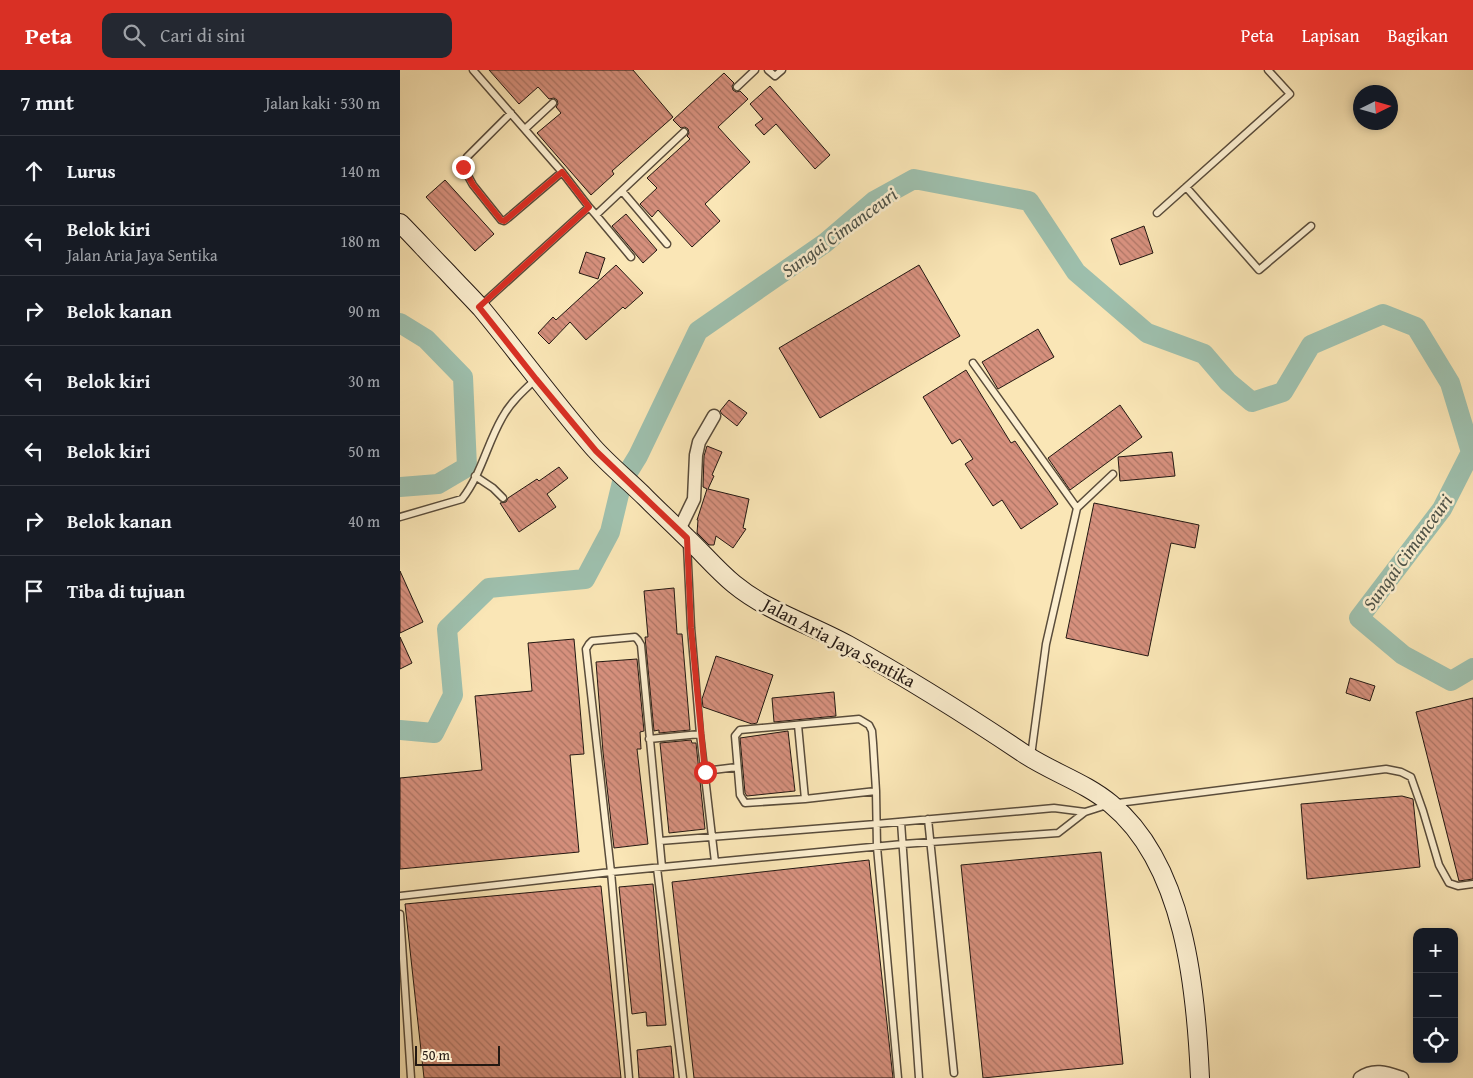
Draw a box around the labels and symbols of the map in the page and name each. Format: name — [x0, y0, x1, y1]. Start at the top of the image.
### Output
north arrow — [1353, 85, 1398, 130]
route end — [452, 156, 475, 179]
water label: Sungai Cimanceuri — [775, 180, 903, 284]
water label: Sungai Cimanceuri — [1355, 488, 1459, 616]
street label: Jalan Aria Jaya Sentika — [756, 590, 921, 694]
route start — [694, 761, 717, 784]
scale bar — [415, 1043, 500, 1066]

